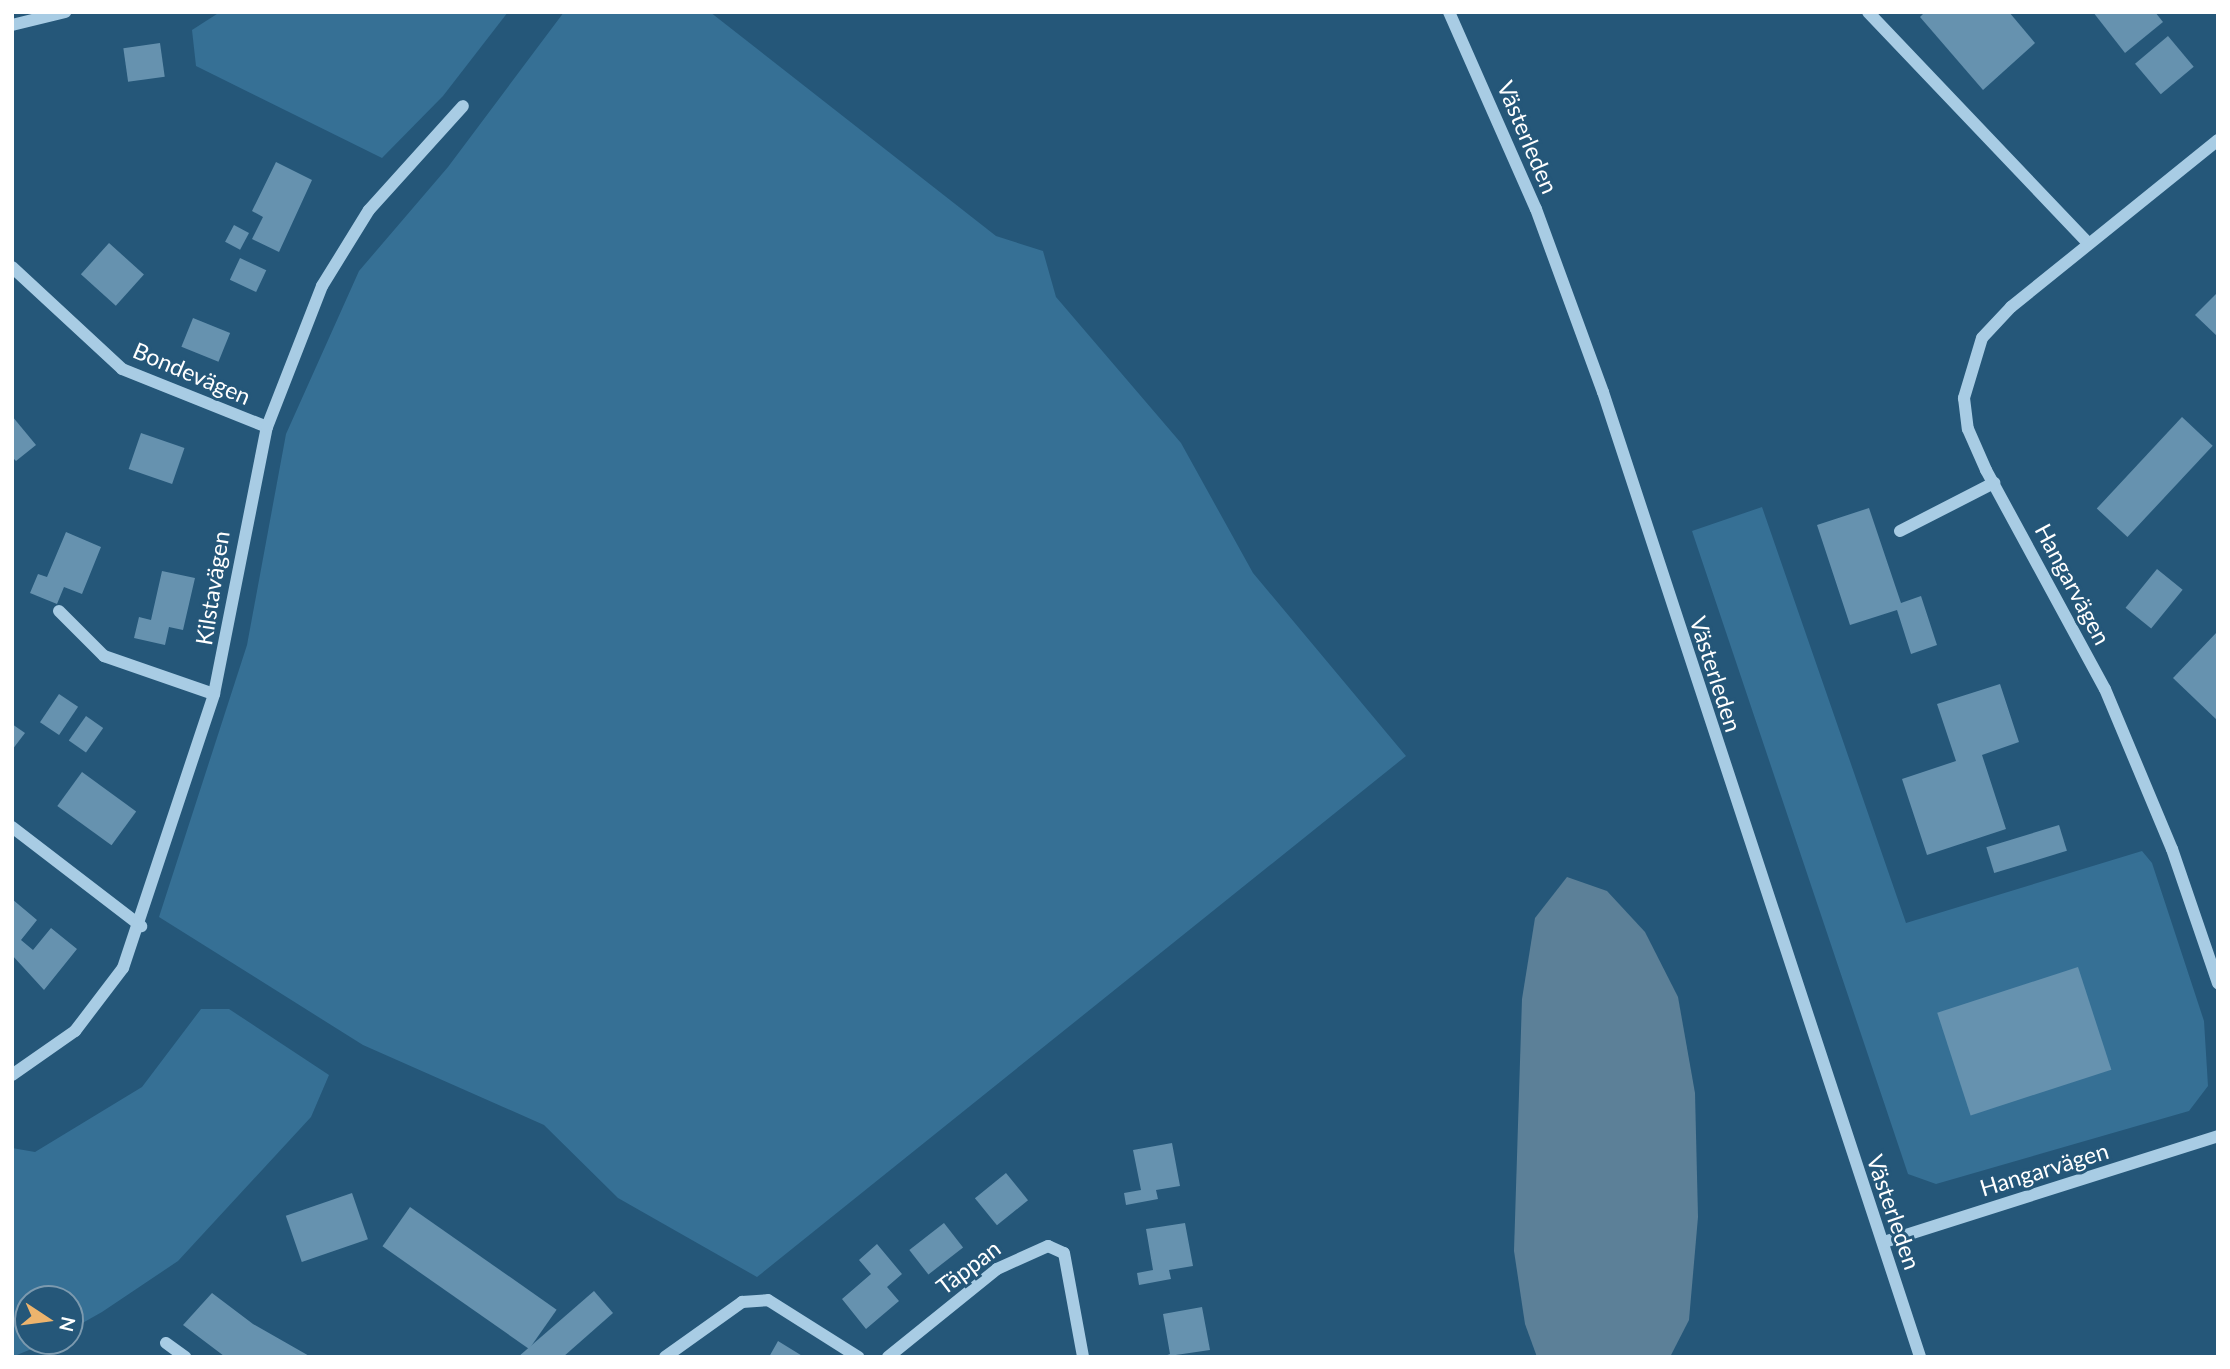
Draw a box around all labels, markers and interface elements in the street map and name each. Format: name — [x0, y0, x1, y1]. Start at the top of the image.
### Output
street label: Västerleden — [1492, 77, 1564, 197]
street label: Bondevägen — [129, 336, 255, 410]
street label: Hangarvägen — [2030, 519, 2116, 649]
street label: Kilstavägen — [189, 529, 235, 647]
street label: Västerleden — [1684, 613, 1748, 735]
street label: Hangarvägen — [1976, 1136, 2112, 1202]
street label: Västerleden — [1861, 1151, 1927, 1273]
street label: Täppan — [931, 1234, 1005, 1300]
north arrow — [14, 1285, 84, 1355]
text: N — [55, 1315, 81, 1334]

